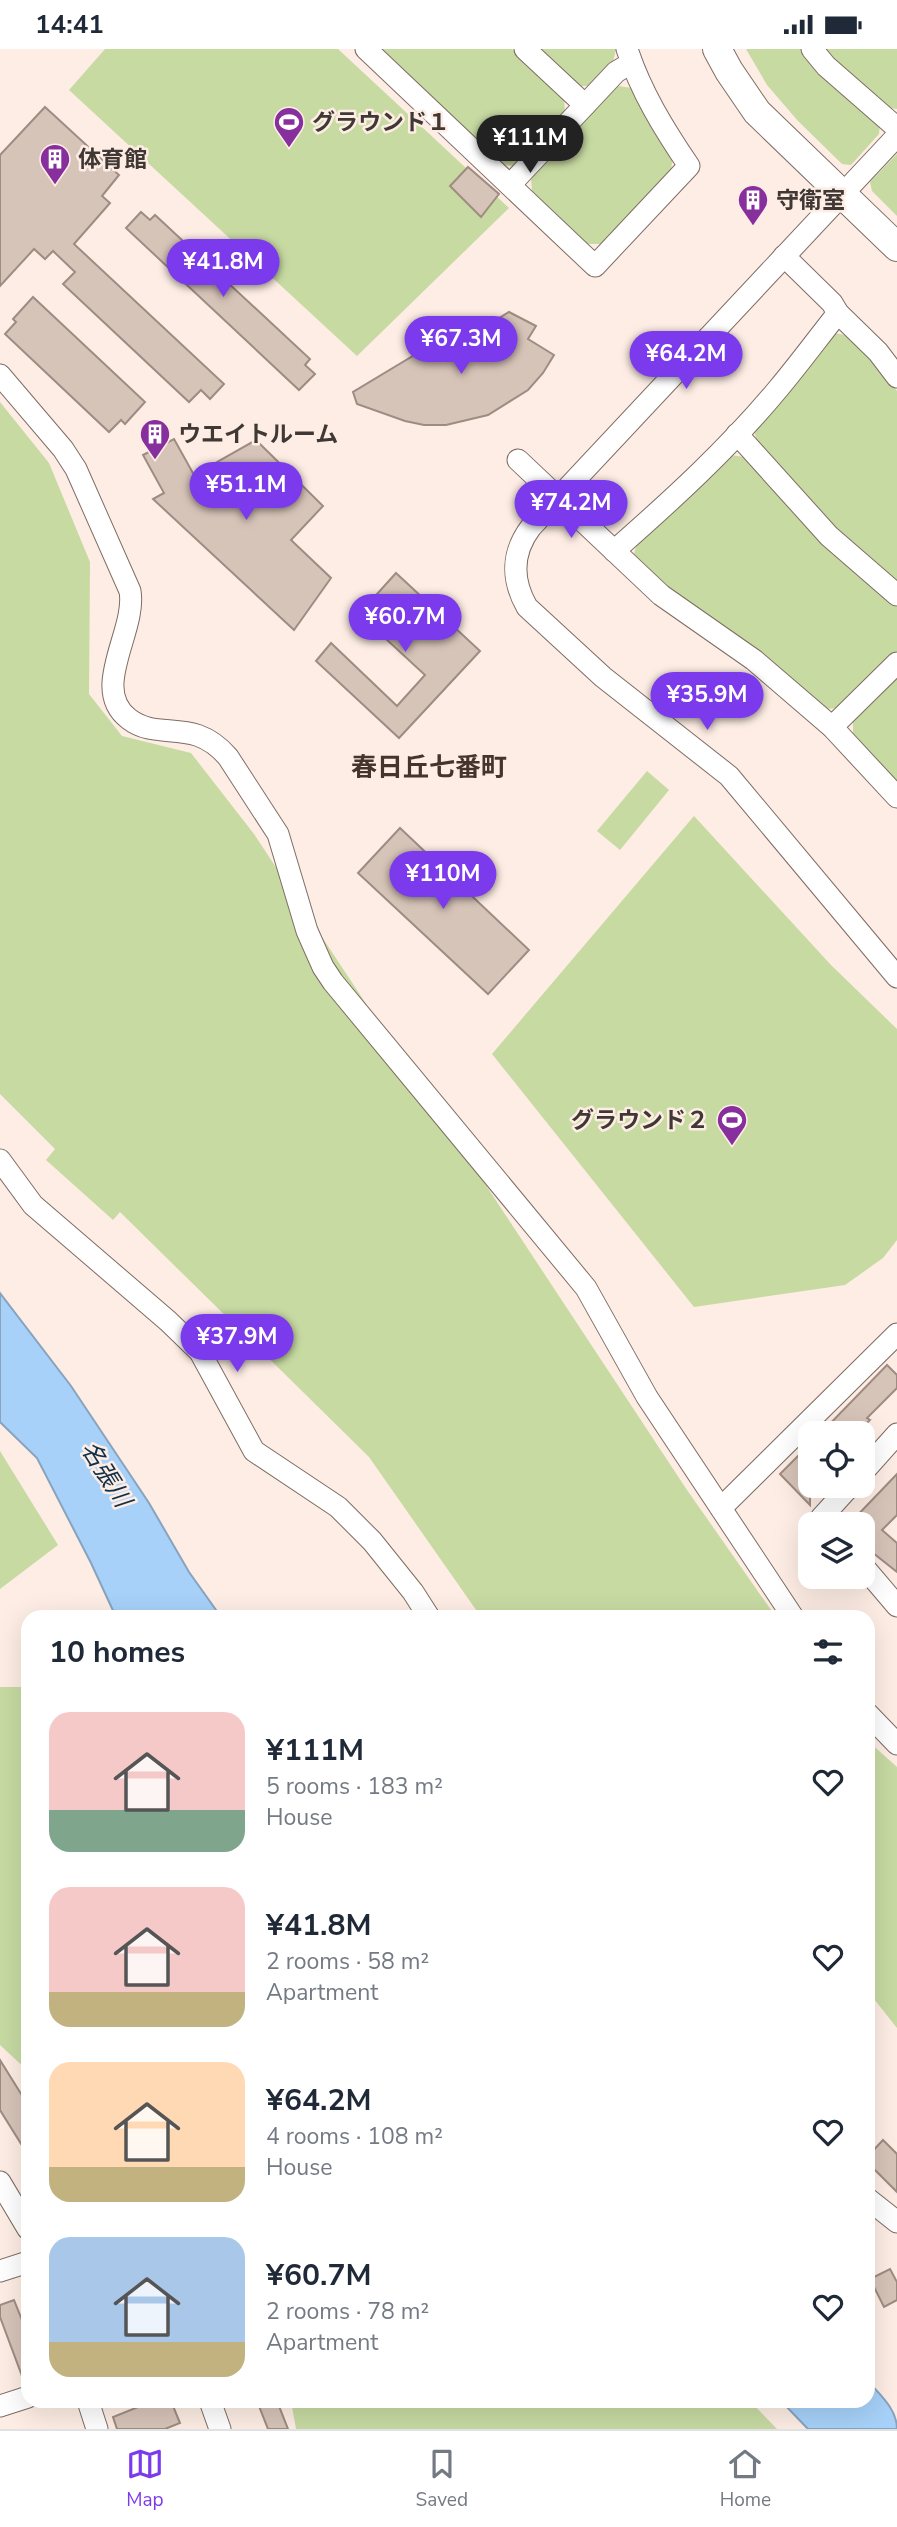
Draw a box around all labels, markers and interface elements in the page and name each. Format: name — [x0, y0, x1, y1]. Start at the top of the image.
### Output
text: 14:41 — [35, 7, 104, 42]
sports icon: グラウンド１ — [272, 105, 306, 149]
place label: グラウンド１ — [312, 107, 450, 138]
pin: ¥111M — [481, 115, 579, 175]
text: ¥111M — [492, 122, 568, 153]
building icon: 体育館 — [38, 142, 72, 186]
place label: 体育館 — [78, 144, 147, 175]
building icon: 守衛室 — [736, 183, 770, 227]
place label: 守衛室 — [776, 185, 845, 216]
pin: ¥41.8M — [166, 239, 280, 299]
text: ¥41.8M — [183, 246, 263, 277]
pin: ¥67.3M — [404, 317, 518, 376]
text: ¥67.3M — [421, 323, 501, 354]
pin: ¥64.2M — [629, 331, 743, 391]
text: ¥64.2M — [646, 338, 726, 369]
building icon: ウエイトルーム — [138, 417, 172, 461]
place label: ウエイトルーム — [178, 419, 338, 450]
pin: ¥51.1M — [189, 463, 303, 522]
text: ¥51.1M — [206, 469, 286, 500]
pin: ¥74.2M — [514, 481, 628, 540]
text: ¥74.2M — [531, 487, 611, 518]
pin: ¥60.7M — [348, 595, 462, 654]
text: ¥60.7M — [365, 601, 445, 632]
pin: ¥35.9M — [650, 673, 764, 732]
text: ¥35.9M — [667, 679, 747, 710]
district label: 春日丘七番町 — [351, 750, 507, 785]
pin: ¥110M — [394, 851, 492, 911]
text: ¥110M — [405, 858, 481, 889]
sports icon: グラウンド２ — [715, 1103, 749, 1147]
place label: グラウンド２ — [571, 1105, 709, 1136]
pin: ¥37.9M — [180, 1315, 294, 1374]
text: ¥37.9M — [197, 1321, 277, 1352]
map controls — [798, 1421, 875, 1589]
button: locate — [798, 1421, 875, 1498]
water label: 名張川 — [73, 1435, 140, 1516]
button: layers — [798, 1512, 875, 1589]
text: 10 homes — [49, 1632, 185, 1673]
icon: filters — [809, 1633, 847, 1671]
text: ¥111M — [266, 1730, 364, 1771]
icon: home — [105, 1740, 189, 1824]
icon: heart — [809, 1763, 847, 1801]
text: 5 rooms · 183 m² — [266, 1771, 443, 1802]
text: House — [266, 1802, 333, 1833]
text: ¥41.8M — [266, 1905, 371, 1946]
icon: home — [105, 1915, 189, 1999]
icon: heart — [809, 1938, 847, 1976]
text: 2 rooms · 58 m² — [266, 1946, 429, 1977]
text: Apartment — [266, 1977, 378, 2008]
text: ¥64.2M — [266, 2080, 371, 2121]
icon: home — [105, 2090, 189, 2174]
icon: heart — [809, 2113, 847, 2151]
text: 4 rooms · 108 m² — [266, 2121, 443, 2152]
text: House — [266, 2152, 333, 2183]
text: ¥60.7M — [266, 2255, 371, 2296]
icon: home — [105, 2265, 189, 2349]
icon: heart — [809, 2288, 847, 2326]
text: 2 rooms · 78 m² — [266, 2296, 429, 2327]
text: Apartment — [266, 2327, 378, 2358]
tab: Map — [126, 2445, 164, 2513]
tab: Saved — [416, 2445, 468, 2513]
tab: Home — [720, 2445, 771, 2513]

